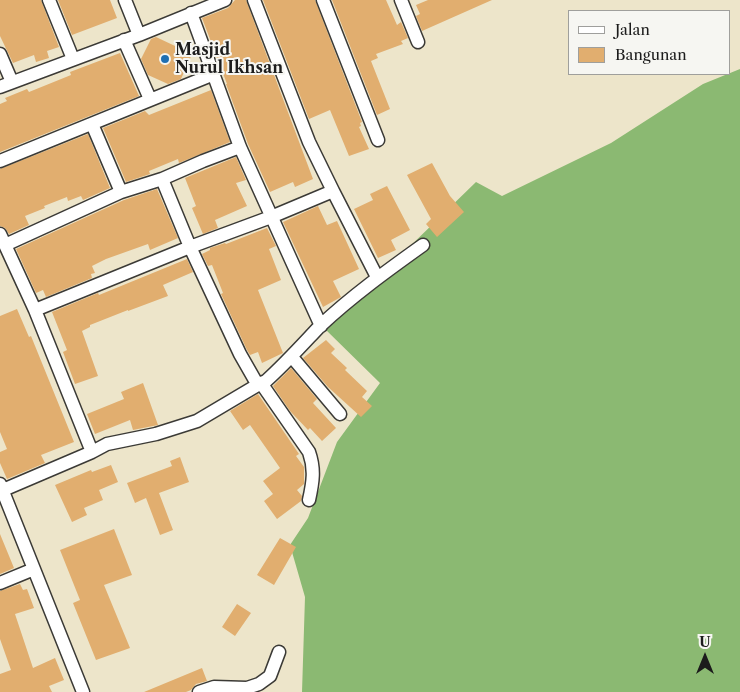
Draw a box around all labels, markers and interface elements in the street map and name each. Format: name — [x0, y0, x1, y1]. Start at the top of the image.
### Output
legend — [568, 10, 730, 75]
text: Jalan — [615, 20, 650, 39]
place label: Masjid Nurul Ikhsan — [175, 40, 283, 78]
text: Bangunan — [615, 45, 687, 64]
marker: Masjid Nurul Ikhsan — [159, 53, 171, 65]
north arrow — [680, 632, 730, 682]
text: U — [699, 633, 711, 651]

